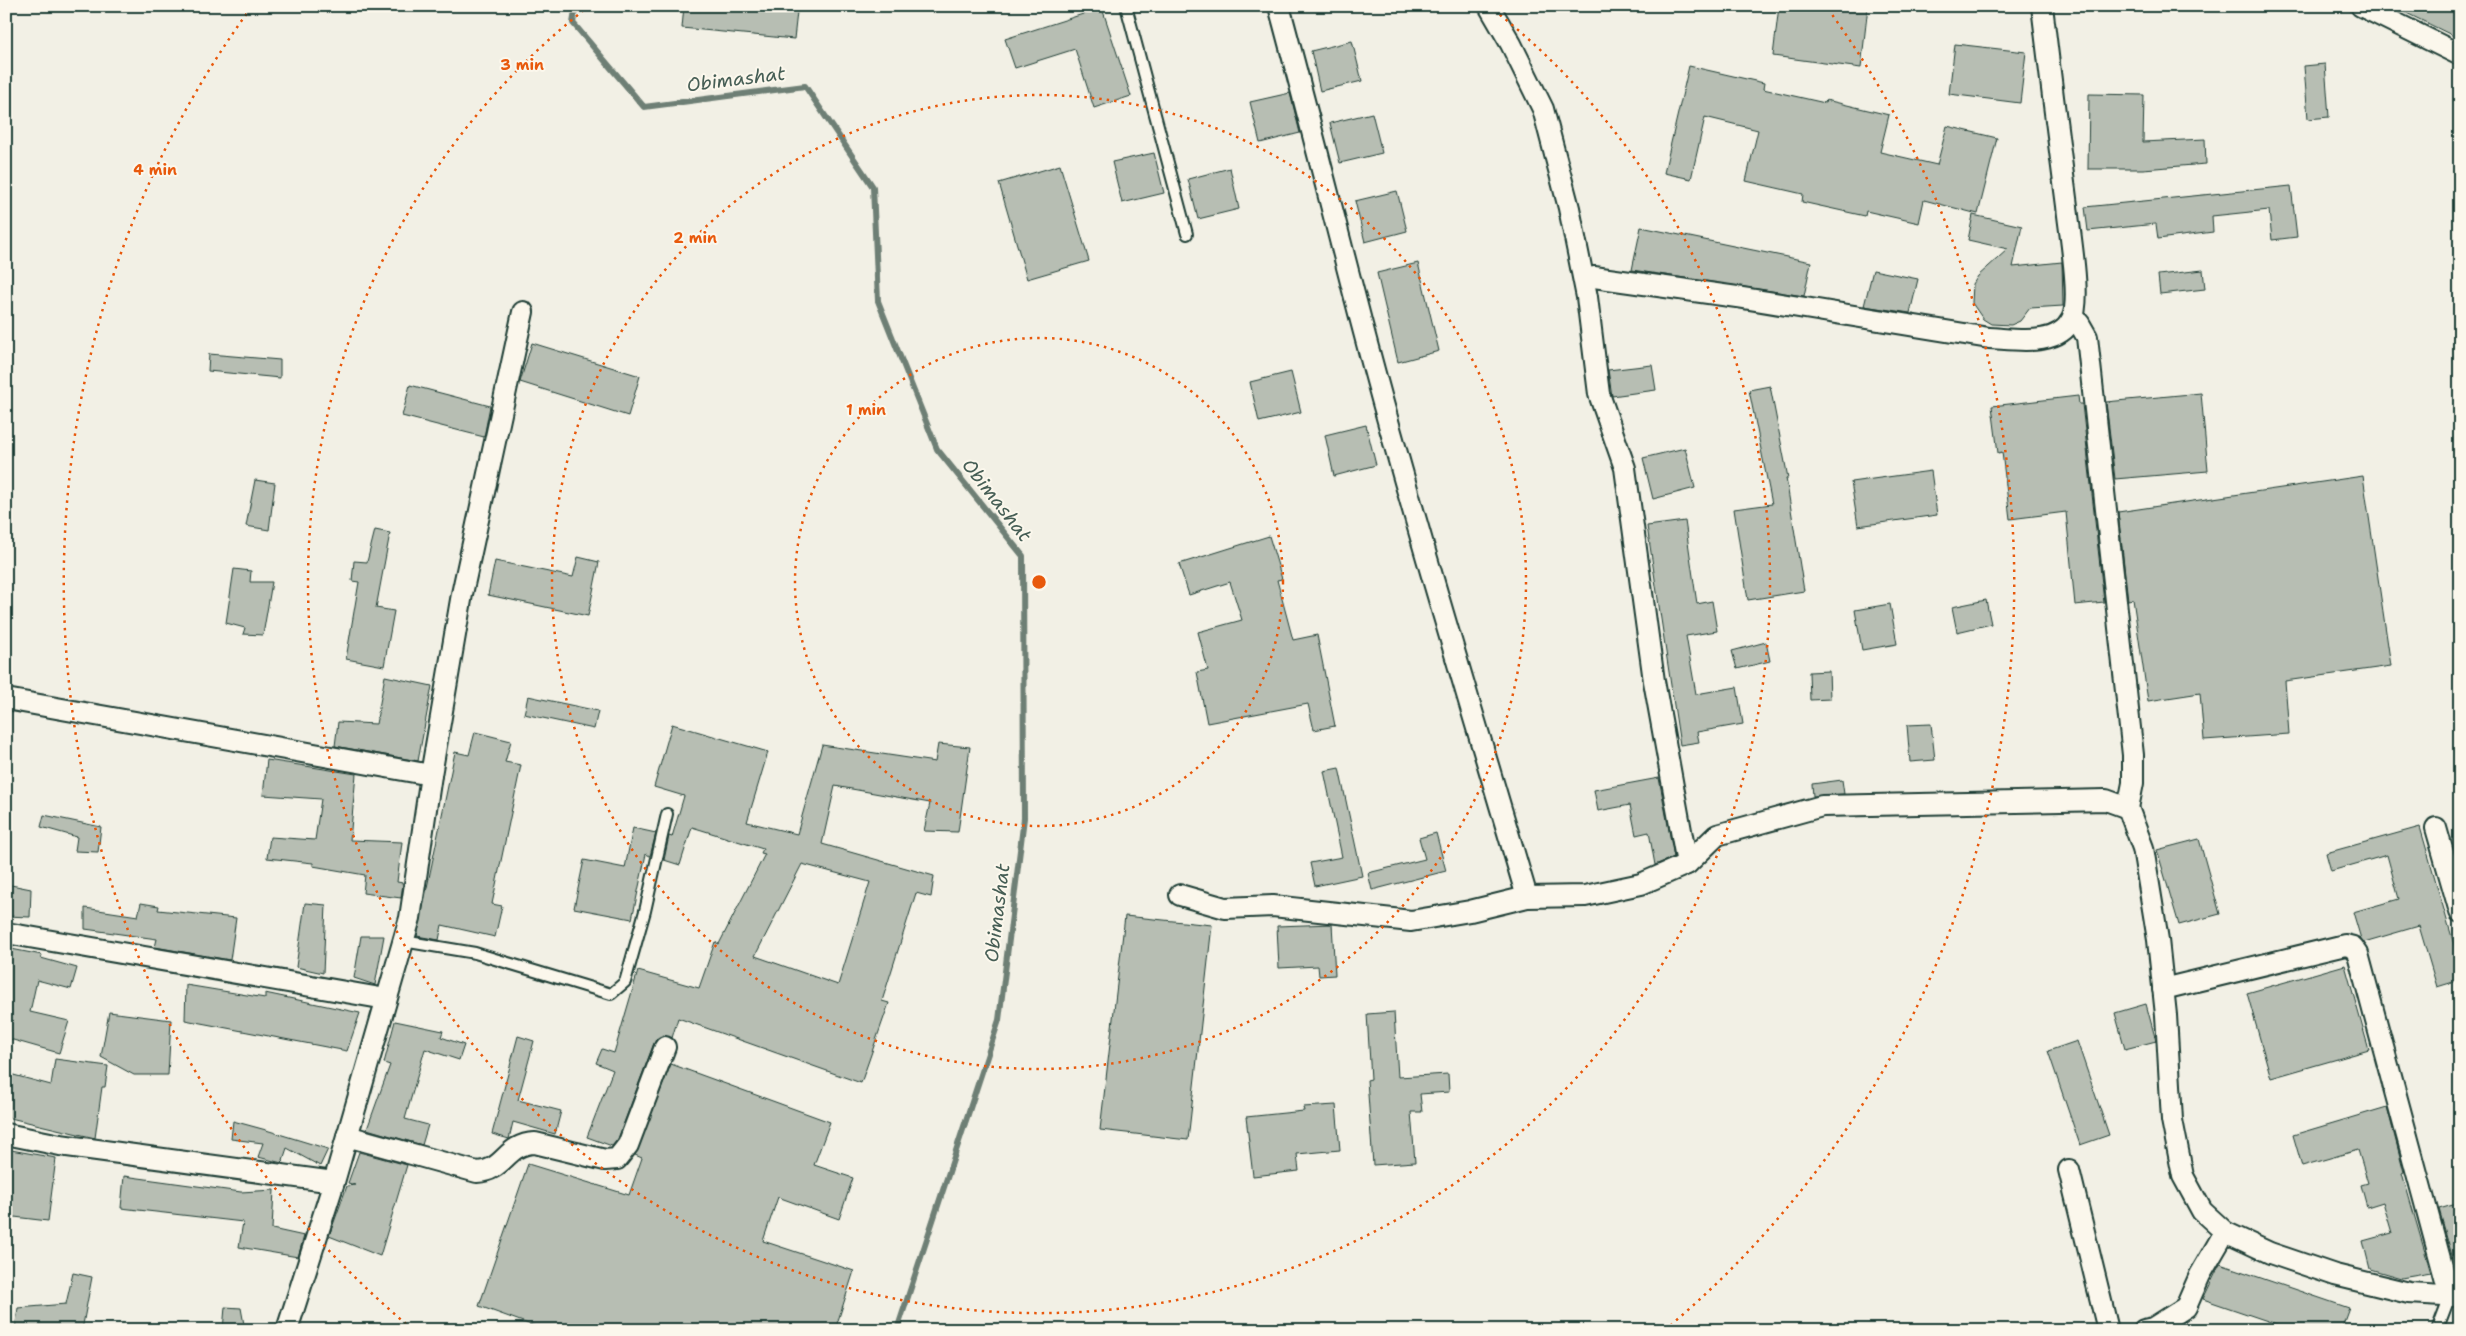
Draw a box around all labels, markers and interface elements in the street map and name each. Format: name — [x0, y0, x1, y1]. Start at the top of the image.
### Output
text: 3 min — [500, 55, 544, 75]
water label: Obimashat — [685, 60, 787, 97]
text: 4 min — [133, 160, 177, 180]
text: 2 min — [673, 228, 717, 248]
text: 1 min — [846, 400, 886, 420]
water label: Obimashat — [957, 453, 1038, 547]
centre of rings — [1030, 573, 1048, 591]
water label: Obimashat — [979, 862, 1016, 964]

